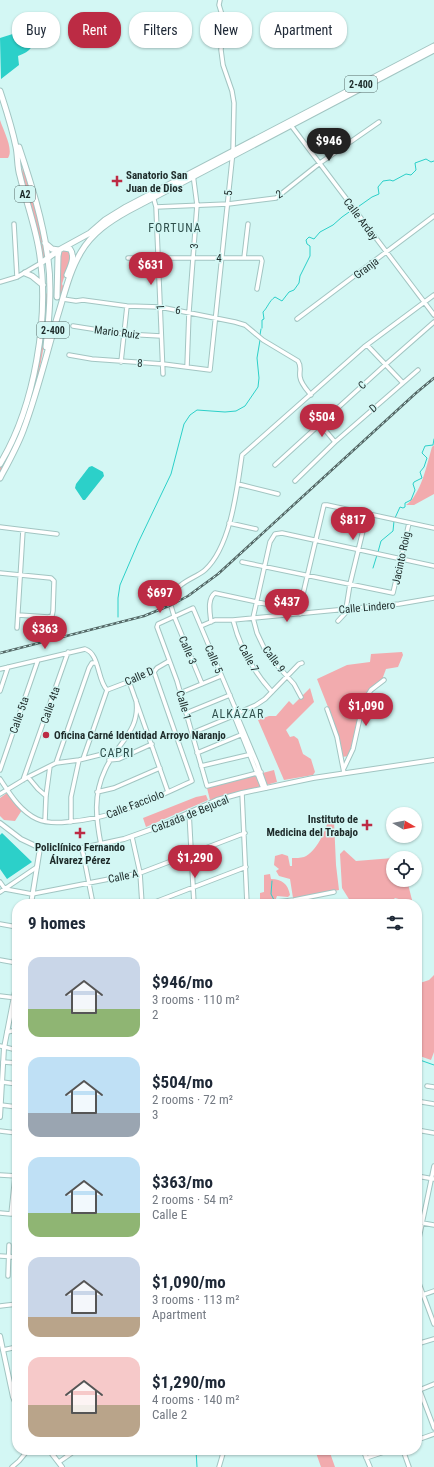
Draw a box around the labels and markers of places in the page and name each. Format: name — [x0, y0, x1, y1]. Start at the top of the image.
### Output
pin: $946 — [305, 128, 353, 162]
place label: Sanatorio San Juan de Dios — [126, 169, 187, 195]
marker: Sanatorio San Juan de Dios — [111, 175, 123, 187]
pin: $631 — [127, 252, 175, 286]
pin: $504 — [298, 404, 346, 438]
pin: $817 — [329, 507, 377, 541]
pin: $697 — [136, 580, 184, 614]
pin: $437 — [263, 589, 311, 623]
pin: $363 — [21, 616, 69, 650]
pin: $1,090 — [333, 693, 399, 727]
place label: Oficina Carné Identidad Arroyo Naranjo — [54, 729, 226, 742]
marker: Oficina Carné Identidad Arroyo Naranjo — [41, 730, 51, 740]
place label: Instituto de Medicina del Trabajo — [266, 813, 359, 839]
marker: Instituto de Medicina del Trabajo — [361, 819, 373, 831]
marker: Policlínico Fernando Álvarez Pérez — [74, 827, 86, 839]
place label: Policlínico Fernando Álvarez Pérez — [35, 841, 126, 867]
pin: $1,290 — [162, 845, 228, 879]

